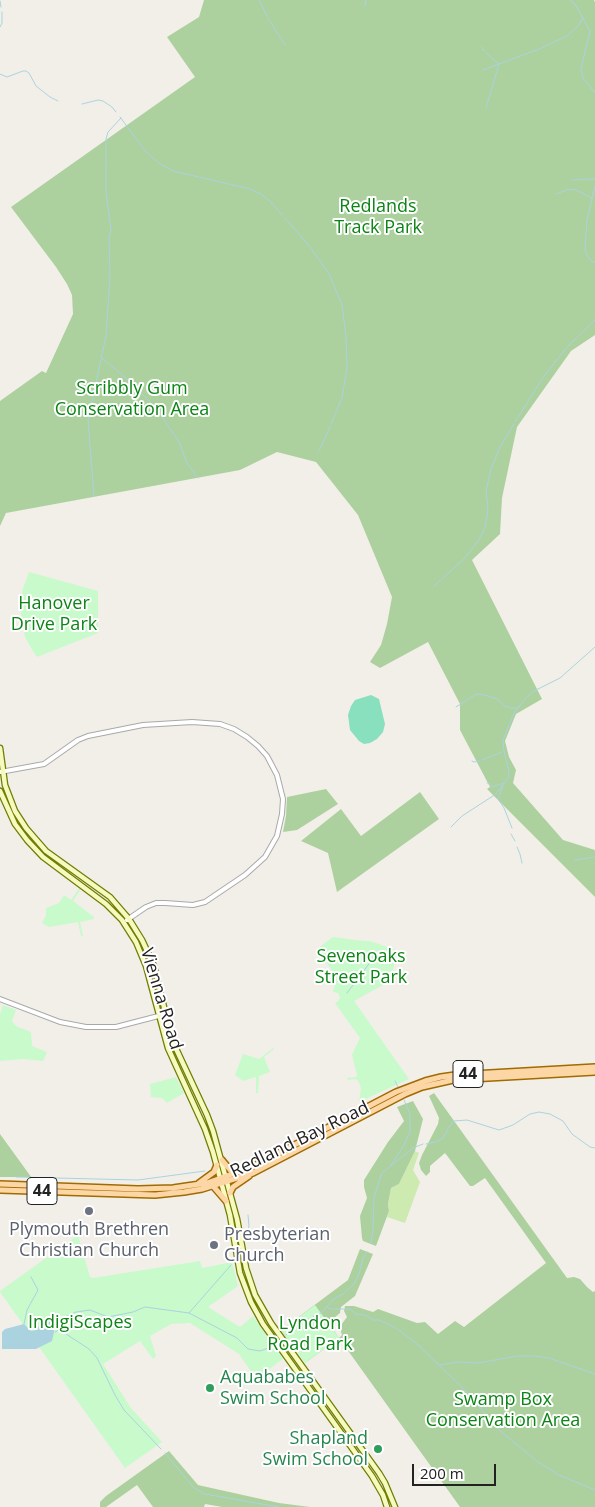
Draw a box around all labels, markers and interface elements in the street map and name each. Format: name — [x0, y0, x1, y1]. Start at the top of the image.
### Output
park label: Redlands Track Park — [334, 196, 422, 238]
park label: Scribbly Gum Conservation Area — [55, 378, 209, 420]
park label: Hanover Drive Park — [11, 593, 97, 636]
street label: Vienna Road — [135, 946, 187, 1052]
park label: Sevenoaks Street Park — [315, 946, 407, 989]
road number: 44 — [453, 1060, 483, 1088]
street label: Redland Bay Road — [227, 1097, 373, 1183]
road number: 44 — [27, 1178, 57, 1204]
marker: Plymouth Brethren Christian Church — [83, 1205, 95, 1217]
place label: Plymouth Brethren Christian Church — [9, 1219, 169, 1262]
place label: Presbyterian Church — [224, 1224, 330, 1266]
marker: Presbyterian Church — [208, 1239, 220, 1251]
park label: IndigiScapes — [28, 1312, 132, 1334]
park label: Lyndon Road Park — [267, 1313, 353, 1356]
place label: Aquababes Swim School — [220, 1367, 325, 1410]
marker: Aquababes Swim School — [204, 1382, 216, 1394]
park label: Swamp Box Conservation Area — [426, 1389, 580, 1432]
place label: Shapland Swim School — [263, 1428, 368, 1470]
marker: Shapland Swim School — [372, 1443, 384, 1455]
scale bar — [415, 1454, 499, 1486]
text: 200 m — [420, 1463, 464, 1483]

